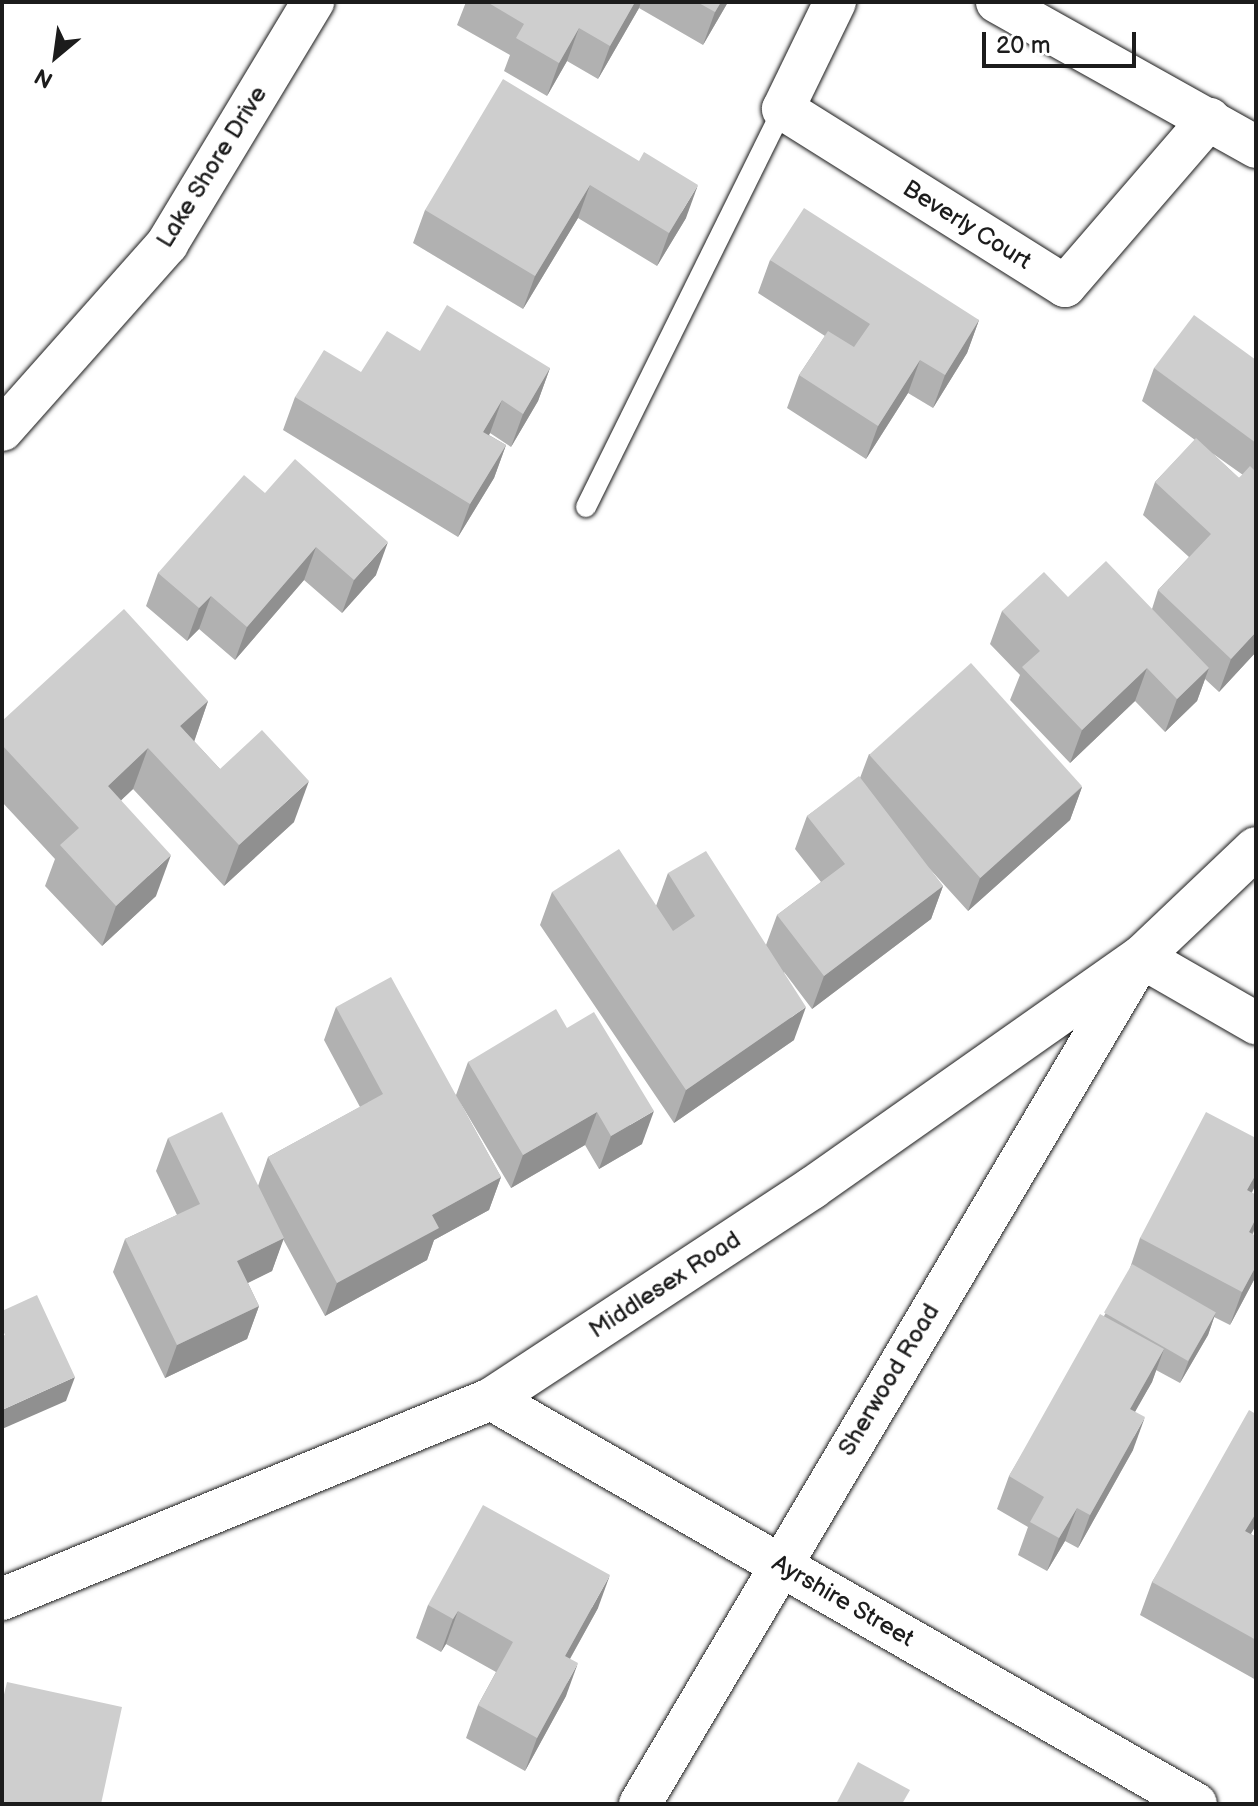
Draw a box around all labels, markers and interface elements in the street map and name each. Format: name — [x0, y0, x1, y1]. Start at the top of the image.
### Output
north arrow — [16, 16, 96, 96]
scale bar — [986, 16, 1140, 66]
text: 20 m — [996, 31, 1051, 60]
text: N — [30, 62, 58, 93]
street label: Lake Shore Drive — [151, 81, 273, 253]
street label: Beverly Court — [897, 174, 1037, 276]
street label: Middlesex Road — [584, 1225, 746, 1345]
street label: Sherwood Road — [832, 1299, 946, 1461]
street label: Ayrshire Street — [767, 1549, 919, 1653]

